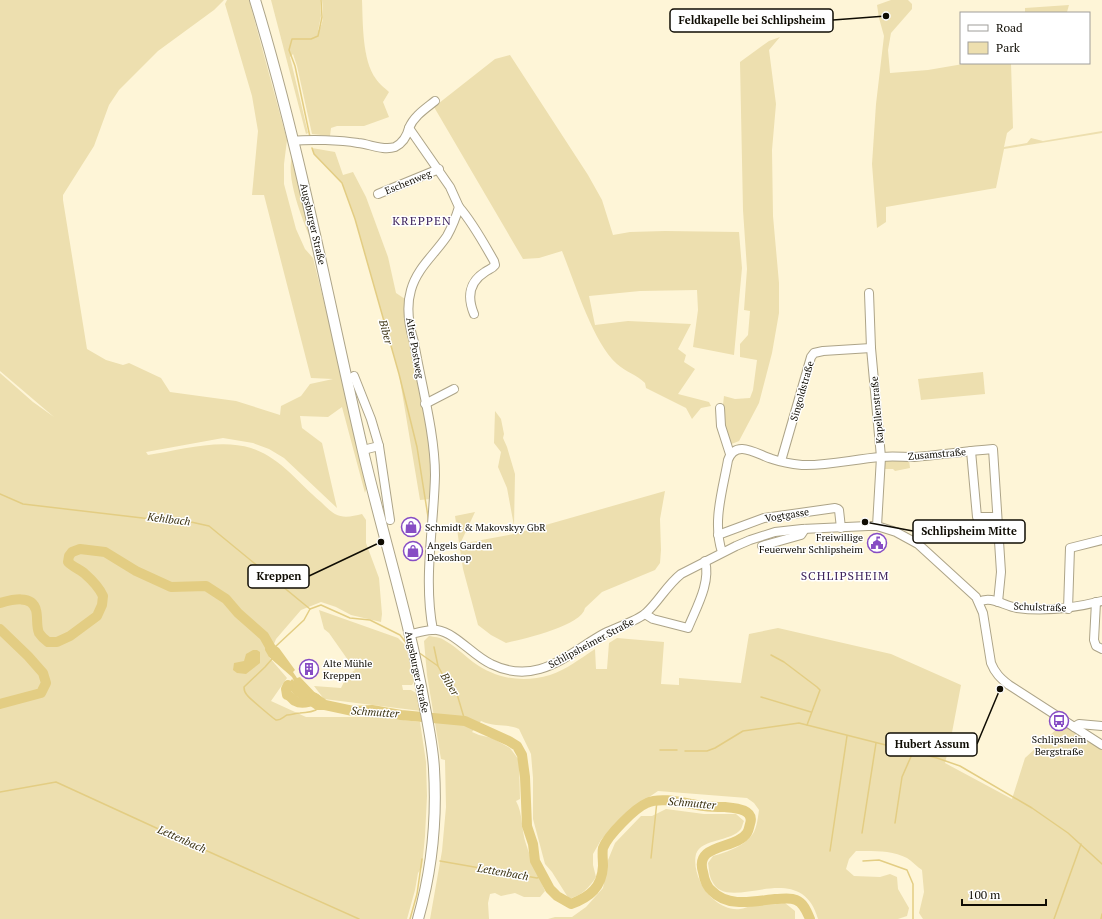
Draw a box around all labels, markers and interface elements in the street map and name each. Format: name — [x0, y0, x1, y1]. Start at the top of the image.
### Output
callout: Feldkapelle bei Schlipsheim — [670, 9, 833, 32]
legend — [960, 12, 1090, 64]
text: Feldkapelle bei Schlipsheim — [678, 13, 826, 27]
text: Road — [996, 20, 1023, 35]
text: Park — [996, 40, 1021, 55]
street label: Eschenweg — [383, 167, 434, 197]
street label: Augsburger Straße — [297, 182, 329, 266]
district label: KREPPEN — [392, 213, 452, 228]
water label: Biber — [376, 317, 396, 346]
street label: Alter Postweg — [403, 317, 427, 380]
street label: Singoldstraße — [787, 359, 817, 423]
street label: Kapellenstraße — [868, 376, 886, 444]
street label: Zusamstraße — [907, 445, 967, 463]
street label: Vogtgasse — [764, 505, 810, 525]
water label: Kehlbach — [146, 509, 191, 529]
shop icon: Schmidt & Makovskyy GbR — [400, 516, 422, 538]
callout: Schlipsheim Mitte — [913, 520, 1025, 543]
place label: Schmidt & Makovskyy GbR — [425, 521, 546, 534]
text: Schlipsheim Mitte — [921, 524, 1017, 538]
place label: Freiwillige Feuerwehr Schlipsheim — [759, 531, 863, 556]
public building icon: Freiwillige Feuerwehr Schlipsheim — [866, 532, 888, 554]
place label: Angels Garden Dekoshop — [427, 539, 492, 564]
shop icon: Angels Garden Dekoshop — [402, 540, 424, 562]
callout: Kreppen — [248, 565, 309, 588]
district label: SCHLIPSHEIM — [801, 568, 889, 583]
text: Kreppen — [257, 569, 301, 583]
street label: Schulstraße — [1013, 600, 1067, 614]
street label: Schlipsheimer Straße — [546, 615, 636, 671]
street label: Augsburger Straße — [402, 630, 432, 714]
place label: Alte Mühle Kreppen — [323, 657, 372, 682]
building icon: Alte Mühle Kreppen — [298, 658, 320, 680]
water label: Biber — [437, 669, 463, 699]
water label: Schmutter — [351, 703, 400, 721]
bus stop icon: Schlipsheim Bergstraße — [1048, 710, 1070, 732]
callout: Hubert Assum — [886, 733, 977, 756]
place label: Schlipsheim Bergstraße — [1032, 733, 1087, 758]
text: Hubert Assum — [895, 737, 970, 751]
water label: Schmutter — [668, 794, 717, 812]
water label: Lettenbach — [155, 822, 209, 856]
water label: Lettenbach — [475, 860, 530, 883]
scale bar — [962, 881, 1046, 907]
text: 100 m — [968, 887, 1001, 902]

